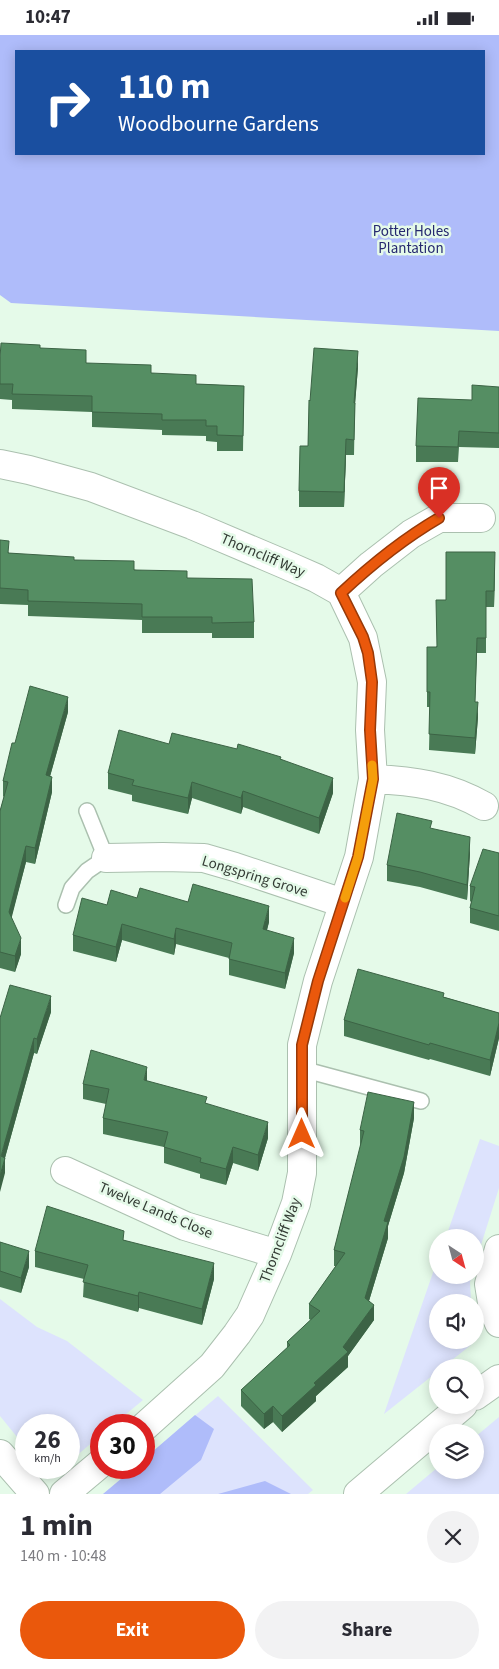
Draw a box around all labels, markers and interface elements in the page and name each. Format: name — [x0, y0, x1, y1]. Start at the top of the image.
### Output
text: 10:47 — [25, 4, 71, 31]
text: 110 m — [118, 62, 210, 112]
icon: right — [35, 70, 100, 135]
text: Woodbourne Gardens — [118, 108, 319, 140]
park label: Potter Holes Plantation — [373, 221, 449, 259]
pin — [418, 467, 460, 518]
icon: arrive — [425, 474, 453, 502]
street label: Thorncliff Way — [217, 528, 308, 583]
street label: Longspring Grove — [199, 850, 311, 903]
position arrow — [275, 1107, 327, 1159]
street label: Twelve Lands Close — [96, 1177, 216, 1244]
street label: Thorncliff Way — [255, 1194, 306, 1286]
north arrow — [429, 1229, 484, 1284]
map controls — [429, 1229, 484, 1479]
button: sound — [429, 1294, 484, 1349]
button: search — [429, 1359, 484, 1414]
speed limit sign: 30 — [90, 1414, 155, 1479]
text: 26 — [34, 1422, 61, 1458]
button: layers — [429, 1424, 484, 1479]
text: km/h — [34, 1450, 61, 1467]
text: 1 min — [20, 1504, 93, 1547]
button: close — [427, 1511, 479, 1563]
text: 140 m · 10:48 — [20, 1545, 107, 1567]
button: Exit — [20, 1601, 245, 1659]
button: Share — [255, 1601, 479, 1659]

